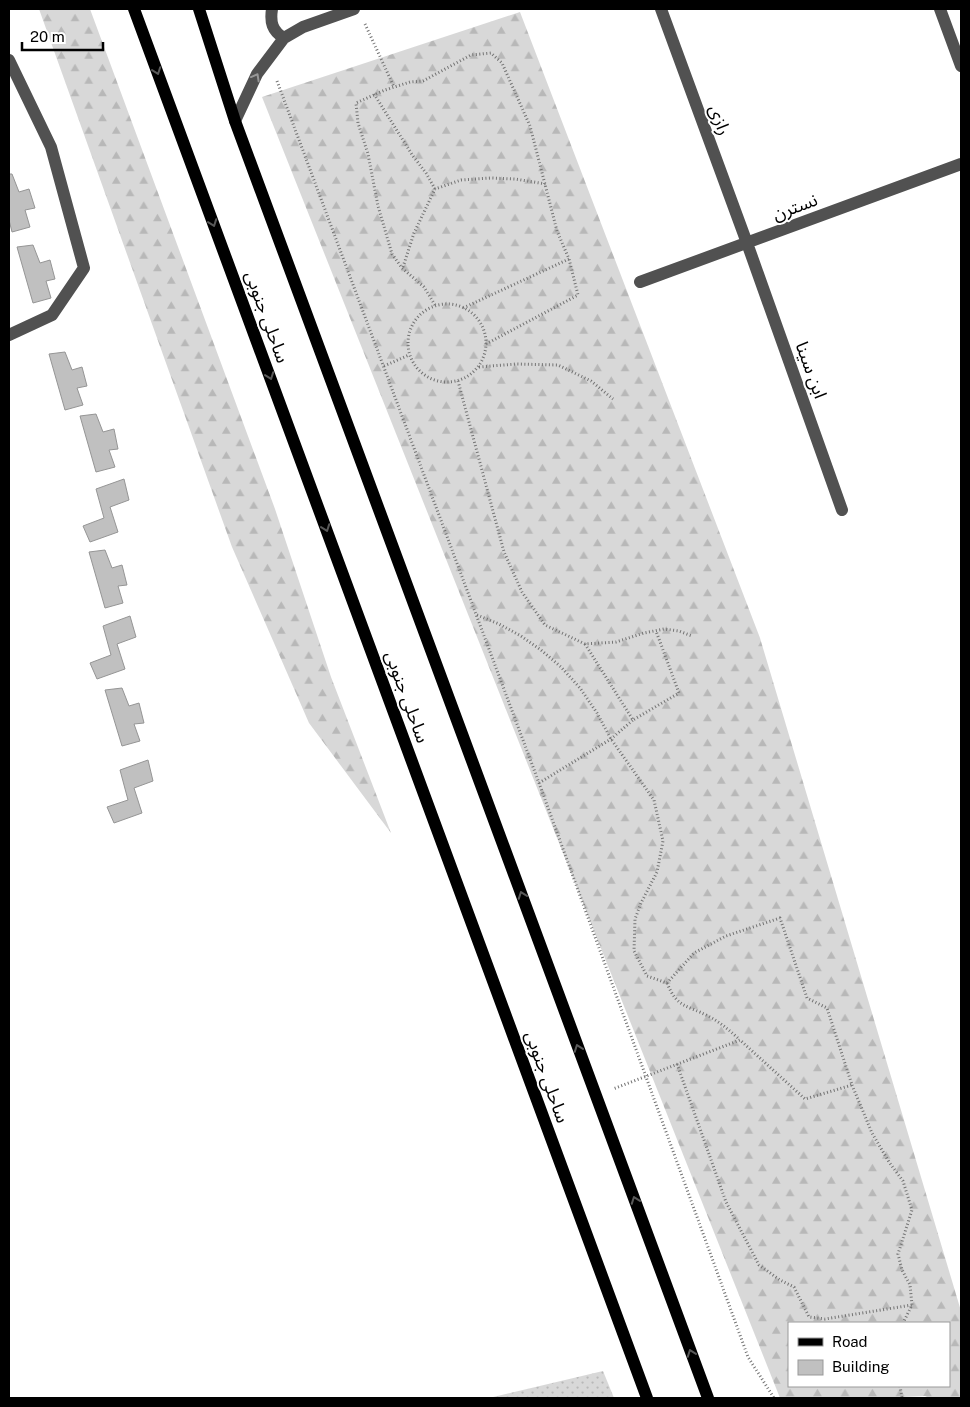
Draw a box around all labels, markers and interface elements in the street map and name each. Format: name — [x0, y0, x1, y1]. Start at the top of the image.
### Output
scale bar — [22, 20, 104, 52]
text: 20 m — [30, 28, 65, 45]
one-way arrow — [151, 66, 161, 75]
one-way arrow — [250, 73, 260, 82]
street label: رازی — [704, 102, 736, 138]
street label: نسترن — [769, 189, 821, 225]
one-way arrow — [207, 219, 217, 227]
street label: ساحلی جنوبی — [240, 268, 294, 366]
street label: ابن سینا — [791, 339, 831, 401]
one-way arrow — [263, 371, 274, 380]
one-way arrow — [320, 524, 330, 532]
street label: ساحلی جنوبی — [380, 648, 434, 746]
one-way arrow — [518, 892, 528, 900]
street label: ساحلی جنوبی — [520, 1028, 574, 1126]
one-way arrow — [574, 1044, 584, 1053]
one-way arrow — [630, 1196, 641, 1205]
legend — [788, 1322, 950, 1387]
text: Road — [832, 1333, 868, 1350]
one-way arrow — [687, 1349, 697, 1357]
text: Building — [832, 1358, 890, 1375]

